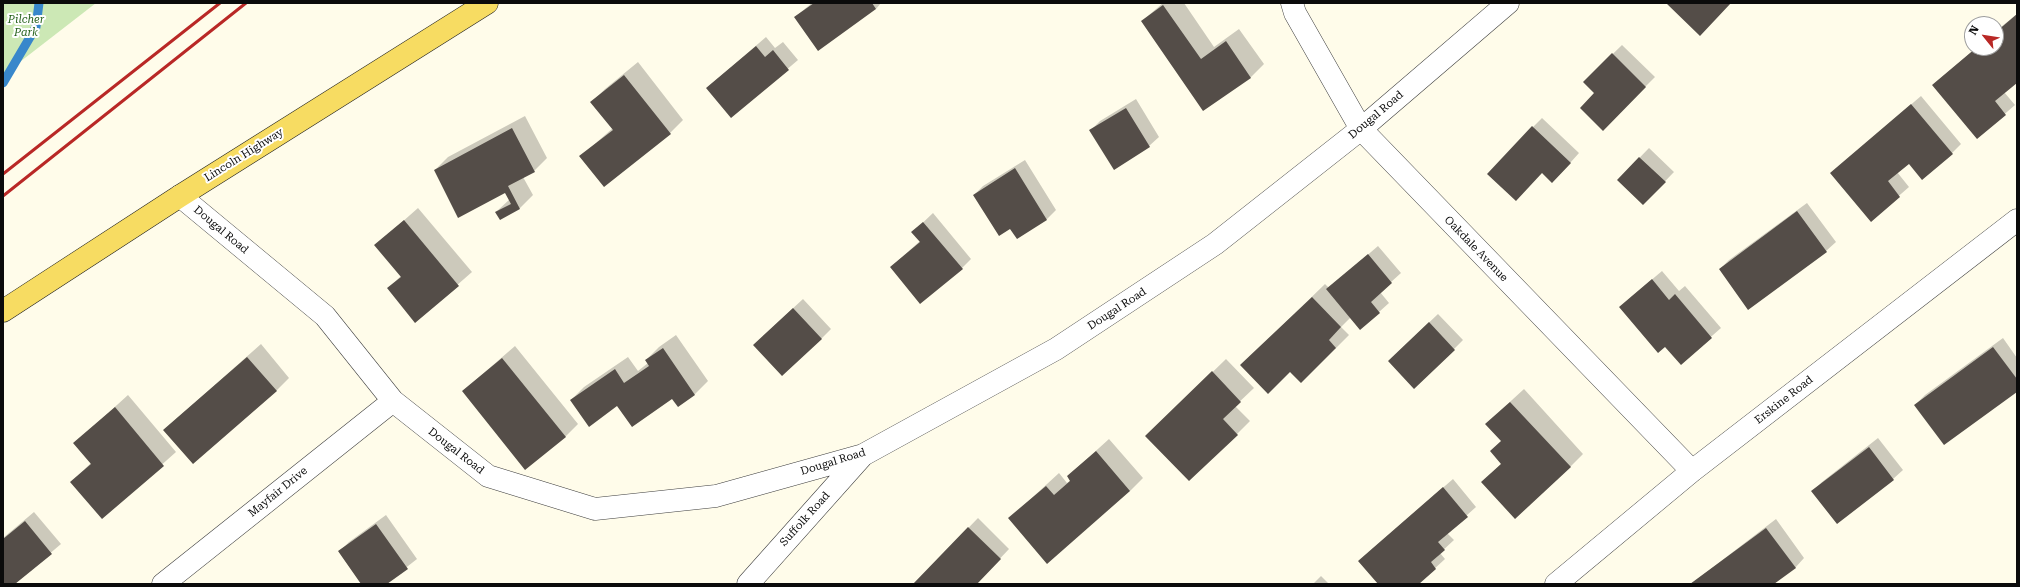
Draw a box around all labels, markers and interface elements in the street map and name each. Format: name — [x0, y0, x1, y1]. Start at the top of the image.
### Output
park label: Pilcher Park — [8, 13, 44, 39]
north arrow — [1964, 16, 2004, 56]
text: N — [1966, 23, 1982, 37]
street label: Dougal Road — [1346, 88, 1406, 142]
street label: Lincoln Highway — [202, 125, 286, 185]
street label: Dougal Road — [191, 203, 251, 257]
street label: Oakdale Avenue — [1441, 213, 1511, 285]
street label: Dougal Road — [1085, 285, 1149, 333]
street label: Erskine Road — [1752, 373, 1816, 427]
street label: Dougal Road — [425, 425, 487, 477]
street label: Dougal Road — [799, 446, 867, 478]
street label: Mayfair Drive — [246, 464, 310, 520]
street label: Suffolk Road — [777, 489, 833, 549]

